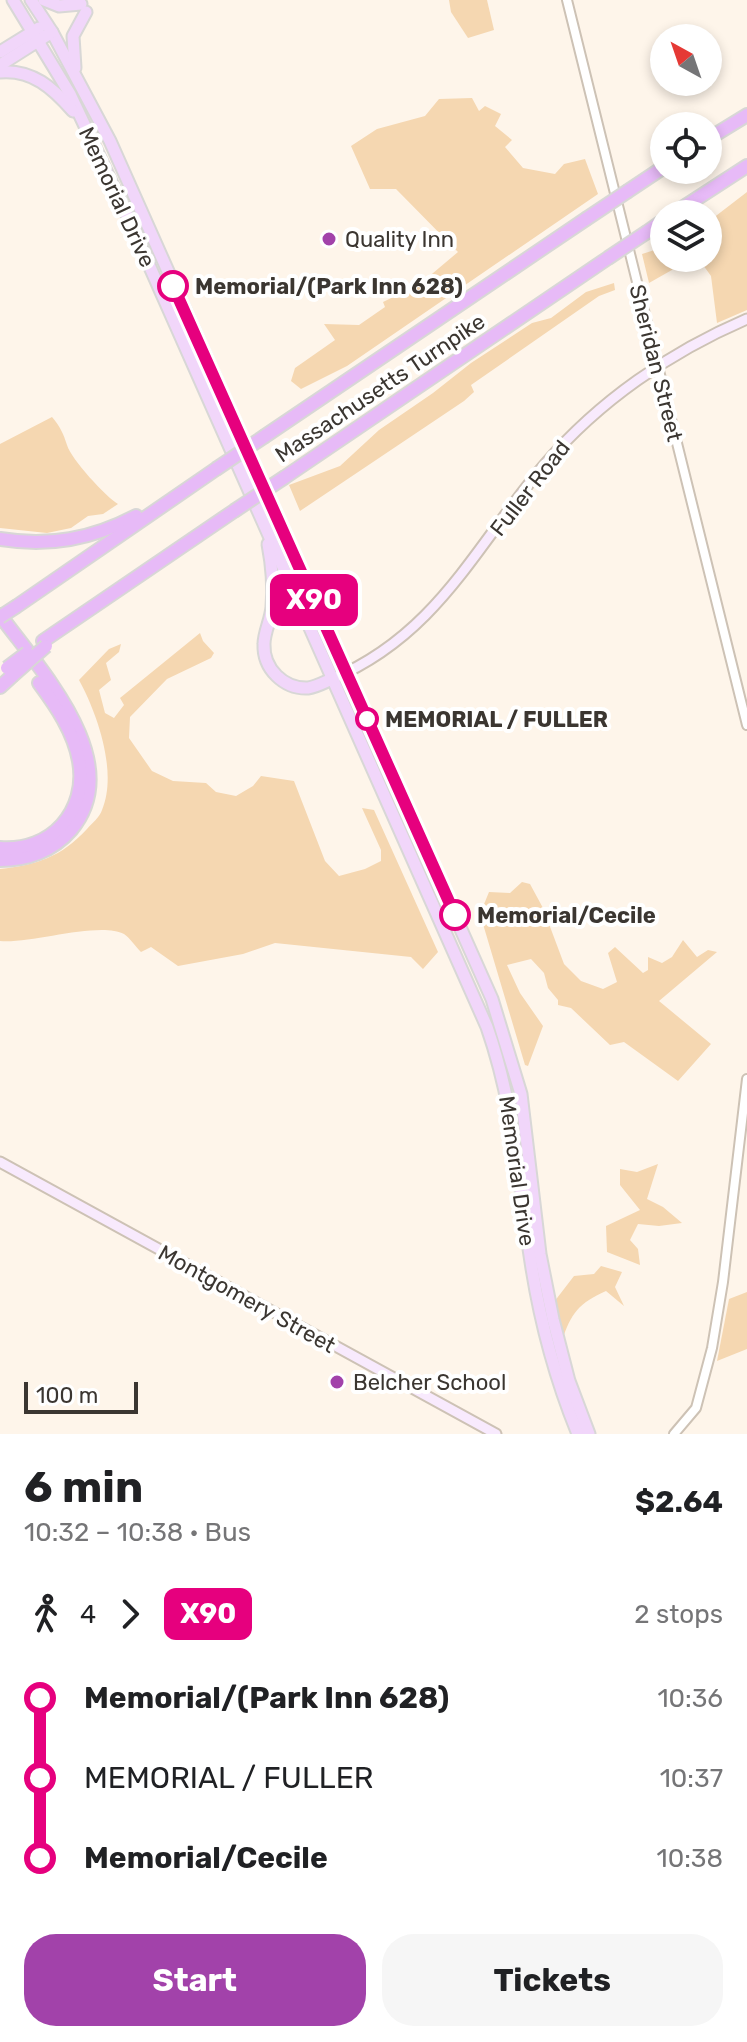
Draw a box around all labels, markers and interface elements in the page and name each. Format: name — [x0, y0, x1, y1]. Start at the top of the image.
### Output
north arrow — [650, 24, 722, 96]
map controls — [650, 24, 722, 272]
button: locate — [650, 112, 722, 184]
street label: Memorial Drive — [73, 123, 161, 271]
button: layers — [650, 200, 722, 272]
place label: Quality Inn — [345, 226, 454, 253]
marker: Quality Inn — [320, 230, 338, 248]
marker: Memorial/(Park Inn 628) — [158, 271, 188, 301]
place label: Memorial/(Park Inn 628) — [195, 273, 463, 300]
street label: Sheridan Street — [623, 282, 689, 445]
street label: Massachusetts Turnpike — [270, 308, 490, 468]
street label: Fuller Road — [484, 435, 576, 541]
line badge: X90 — [268, 574, 360, 626]
text: X90 — [286, 583, 342, 616]
place label: MEMORIAL / FULLER — [385, 706, 608, 733]
marker: MEMORIAL / FULLER — [356, 708, 378, 730]
marker: Memorial/Cecile — [440, 900, 470, 930]
place label: Memorial/Cecile — [477, 902, 656, 929]
street label: Memorial Drive — [493, 1094, 541, 1248]
street label: Montgomery Street — [154, 1239, 341, 1359]
place label: Belcher School — [353, 1369, 506, 1396]
marker: Belcher School — [328, 1373, 346, 1391]
scale bar — [24, 1378, 138, 1414]
text: 100 m — [36, 1382, 98, 1409]
text: 6 min — [24, 1461, 143, 1513]
text: $2.64 — [635, 1484, 723, 1520]
text: 10:32 – 10:38 · Bus — [24, 1517, 251, 1548]
icon: walk — [24, 1592, 68, 1636]
icon: forward — [108, 1592, 152, 1636]
text: X90 — [180, 1597, 236, 1630]
text: 4 — [80, 1599, 96, 1630]
text: 2 stops — [634, 1599, 723, 1630]
text: Memorial/(Park Inn 628) — [84, 1680, 449, 1716]
text: 10:36 — [657, 1683, 723, 1714]
text: MEMORIAL / FULLER — [84, 1760, 374, 1796]
text: 10:37 — [660, 1763, 723, 1794]
text: Memorial/Cecile — [84, 1840, 328, 1876]
text: 10:38 — [657, 1843, 723, 1874]
button: Start — [24, 1934, 366, 2026]
button: Tickets — [382, 1934, 723, 2026]

